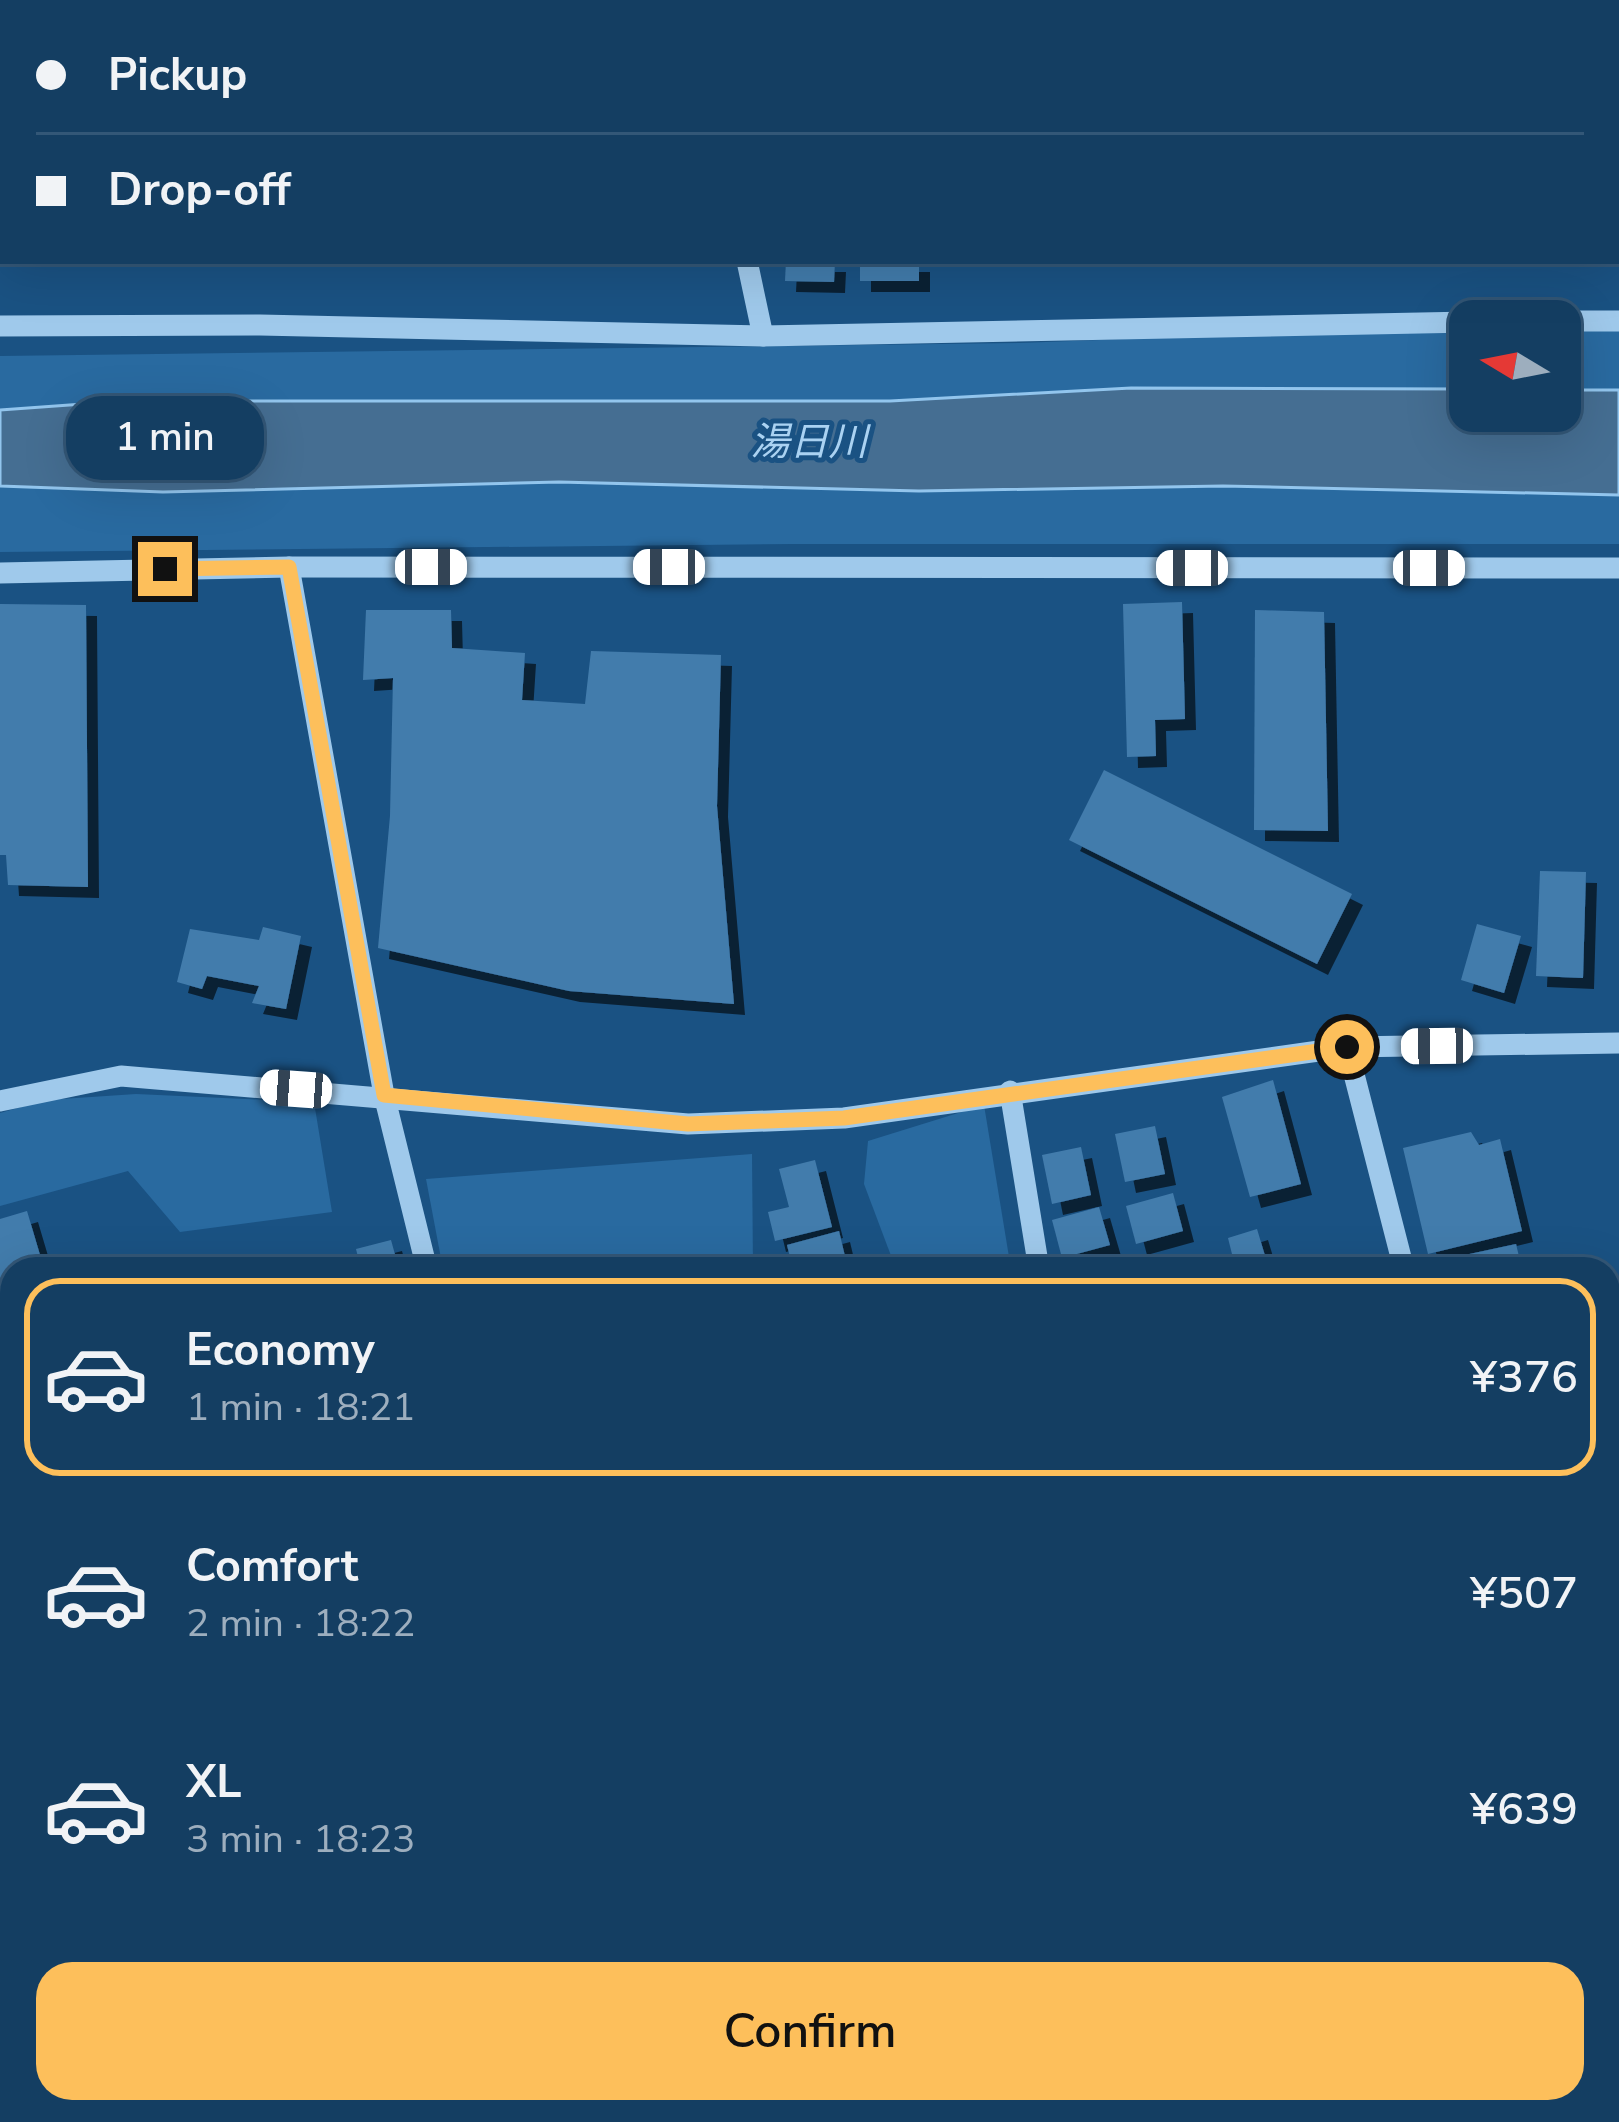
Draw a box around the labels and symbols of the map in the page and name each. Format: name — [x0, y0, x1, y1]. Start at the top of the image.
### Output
north arrow — [1449, 300, 1581, 432]
callout: 1 min — [66, 395, 264, 479]
water label: 湯日川 — [750, 416, 871, 469]
route end — [138, 542, 192, 596]
car — [395, 549, 467, 585]
car — [633, 549, 705, 585]
car — [1156, 550, 1228, 586]
car — [1393, 550, 1465, 586]
route start — [1320, 1020, 1374, 1074]
car — [1401, 1027, 1473, 1065]
car — [259, 1069, 333, 1109]

